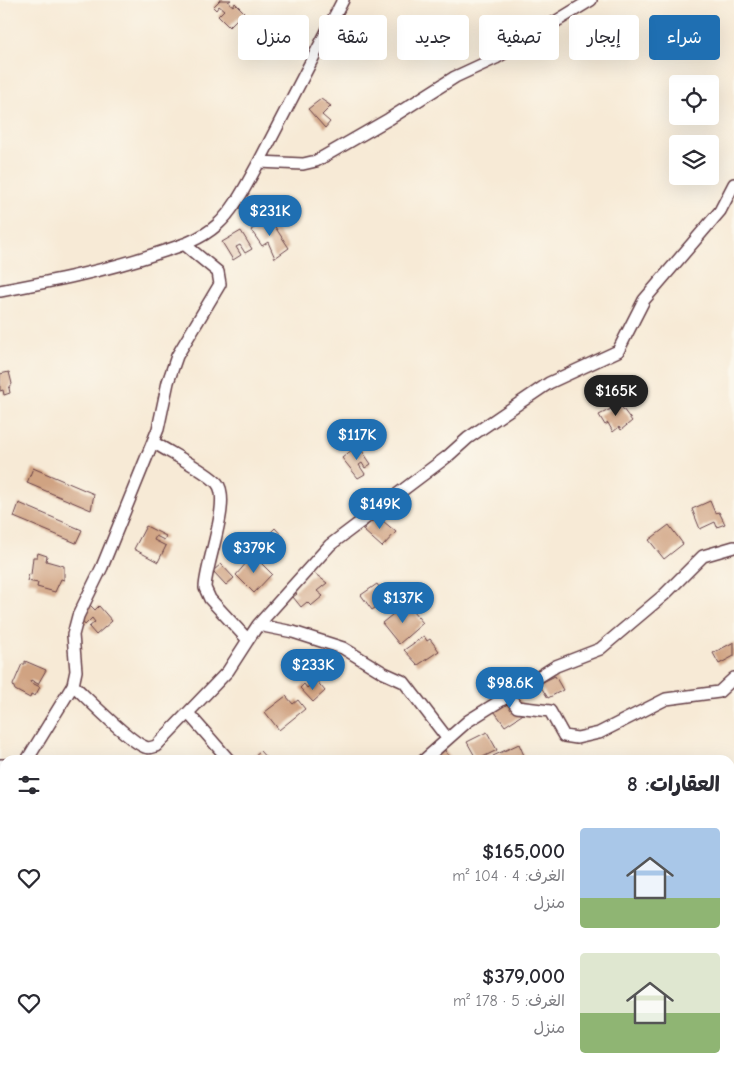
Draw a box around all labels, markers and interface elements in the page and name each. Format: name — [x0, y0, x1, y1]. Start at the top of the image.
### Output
chip: منزل — [238, 15, 309, 60]
chip: شقة — [319, 15, 387, 60]
chip: جديد — [397, 15, 469, 60]
chip: تصفية — [479, 15, 559, 60]
chip: إيجار — [569, 15, 639, 60]
chip: شراء — [649, 15, 720, 60]
map controls — [669, 75, 719, 185]
button: locate — [669, 75, 719, 125]
button: layers — [669, 135, 719, 185]
pin: $231K — [235, 194, 305, 237]
text: $231K — [250, 202, 290, 220]
pin: $165K — [581, 374, 651, 417]
text: $165K — [595, 382, 637, 400]
pin: $117K — [322, 418, 392, 461]
text: $117K — [338, 426, 376, 444]
pin: $149K — [345, 488, 415, 530]
text: $149K — [360, 495, 400, 513]
pin: $379K — [219, 532, 289, 574]
text: $379K — [233, 539, 275, 557]
pin: $137K — [368, 582, 438, 624]
text: $137K — [383, 589, 423, 607]
pin: $233K — [278, 648, 348, 691]
text: $233K — [292, 656, 334, 674]
pin: $98.6K — [469, 666, 551, 709]
text: $98.6K — [487, 674, 533, 692]
icon: filters — [15, 771, 43, 799]
text: العقارات: 8 — [627, 772, 720, 796]
text: $165,000 — [482, 839, 565, 863]
icon: home — [620, 848, 680, 908]
icon: heart — [15, 864, 43, 892]
text: الغرف: 4 · 104 m² — [452, 867, 565, 885]
text: منزل — [533, 894, 565, 912]
text: $379,000 — [482, 964, 565, 988]
icon: home — [620, 973, 680, 1033]
icon: heart — [15, 989, 43, 1017]
text: الغرف: 5 · 178 m² — [453, 992, 565, 1010]
text: منزل — [533, 1019, 565, 1037]

